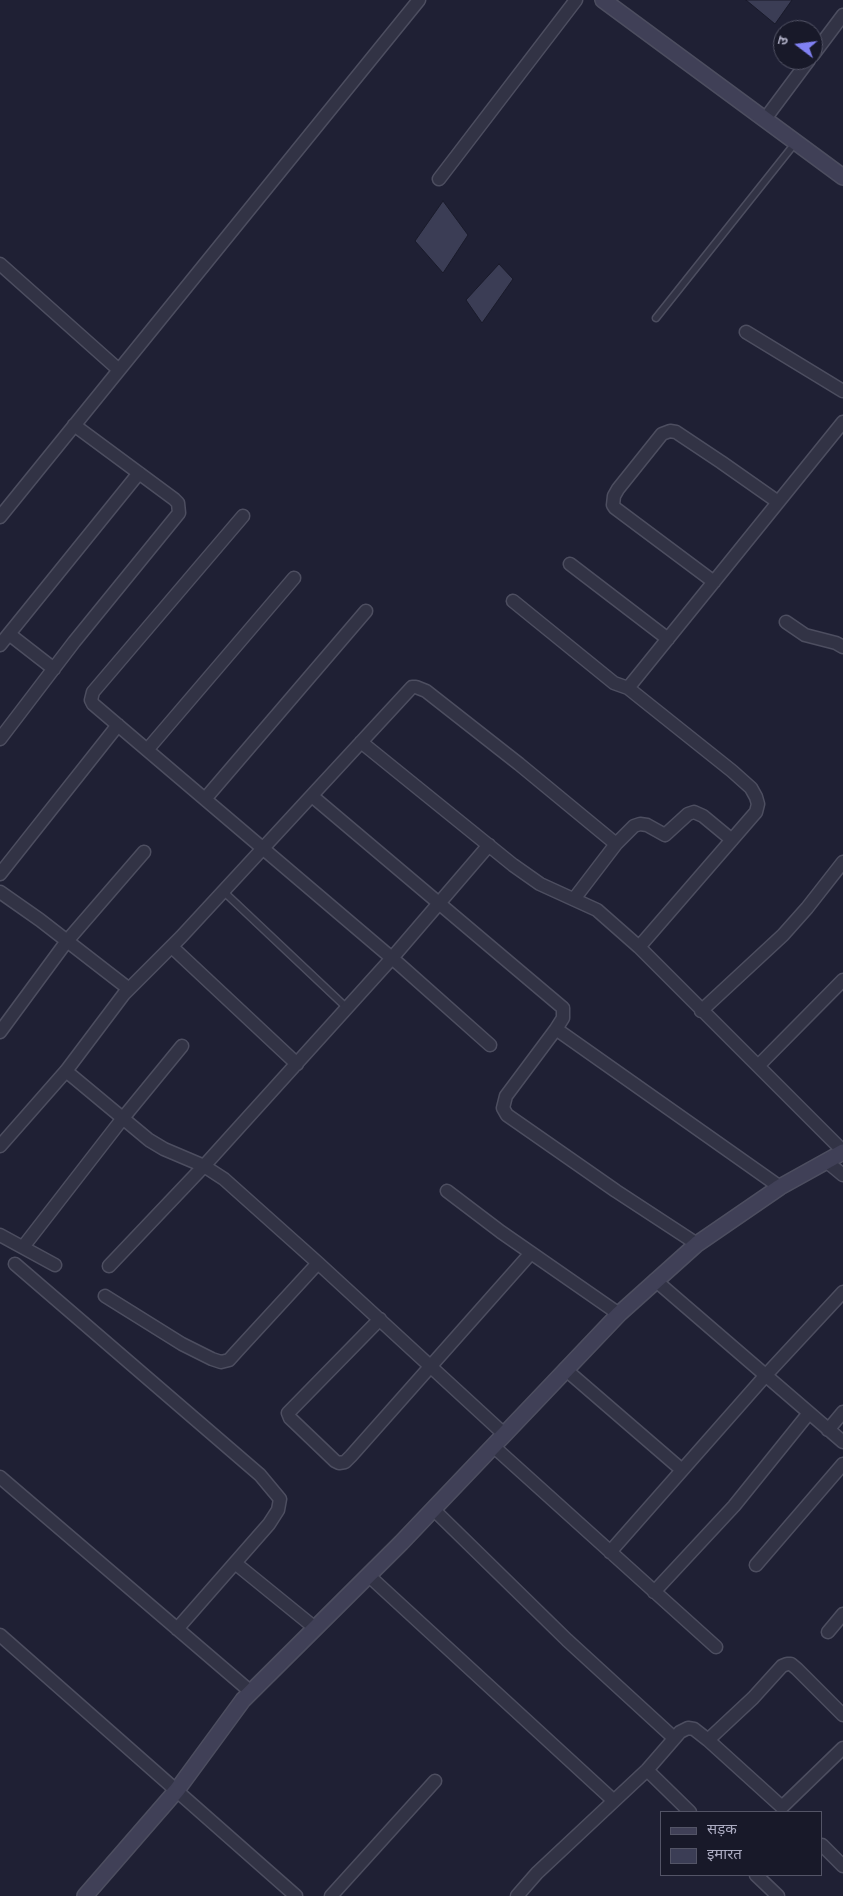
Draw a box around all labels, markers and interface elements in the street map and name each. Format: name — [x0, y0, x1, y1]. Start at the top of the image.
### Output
north arrow — [773, 20, 823, 70]
text: उ — [775, 35, 793, 47]
legend — [660, 1811, 823, 1876]
text: सड़क — [707, 1821, 737, 1840]
text: इमारत — [707, 1846, 742, 1865]

